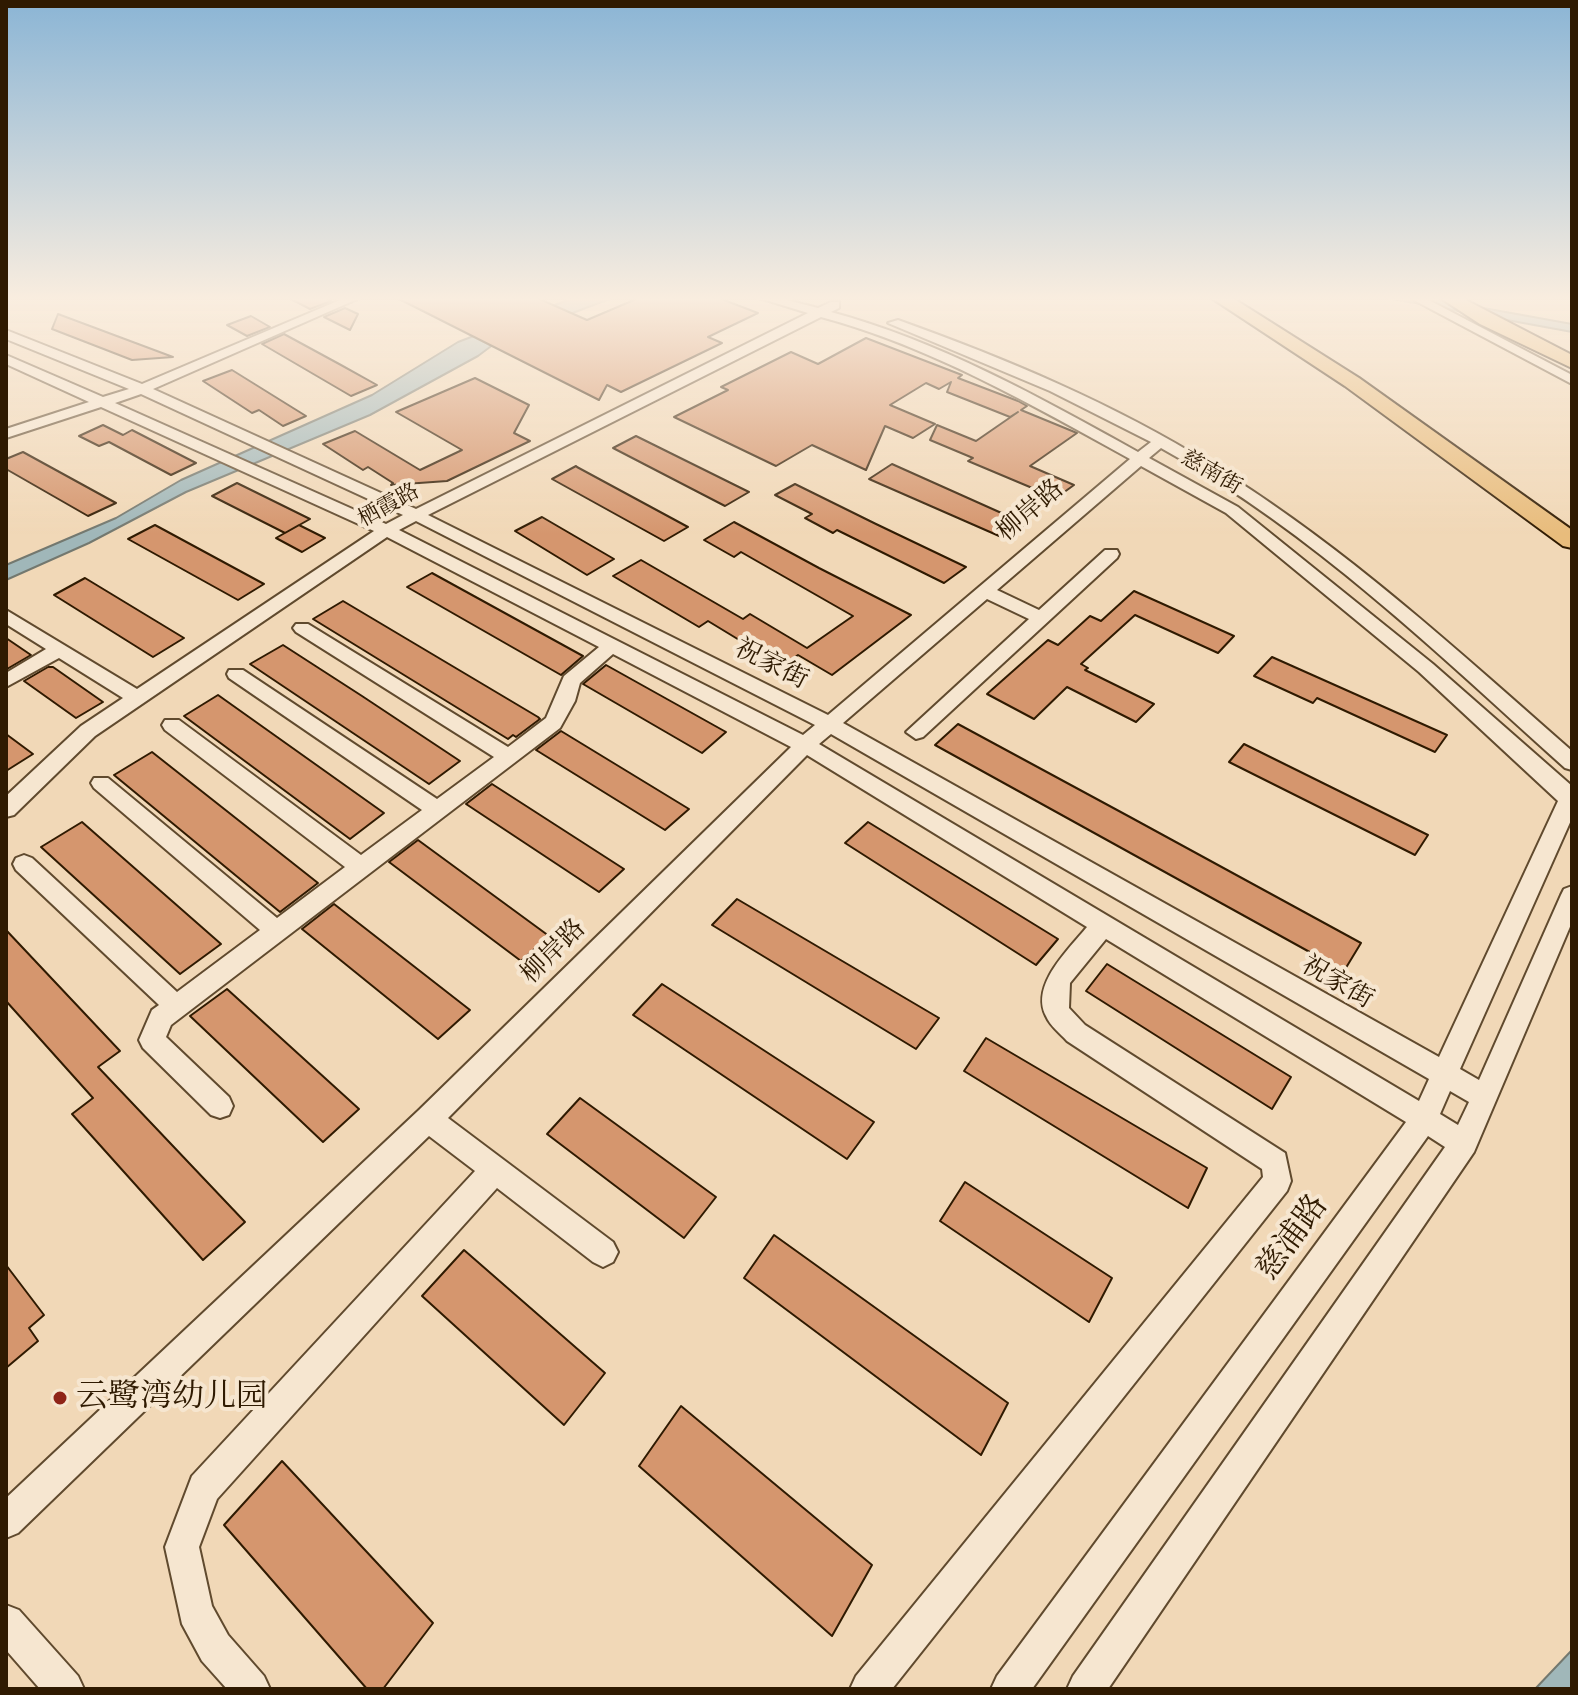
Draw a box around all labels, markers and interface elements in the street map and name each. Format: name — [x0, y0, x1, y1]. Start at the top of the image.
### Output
street label: 慈南街 — [1176, 445, 1246, 501]
street label: 柳岸路 — [991, 474, 1071, 548]
street label: 栖霞路 — [354, 478, 424, 534]
street label: 祝家街 — [729, 633, 813, 697]
street label: 柳岸路 — [515, 913, 593, 991]
street label: 祝家街 — [1295, 950, 1379, 1016]
street label: 慈浦路 — [1249, 1188, 1337, 1288]
place label: 云鹭湾幼儿园 — [76, 1379, 268, 1417]
marker: 云鹭湾幼儿园 — [51, 1389, 69, 1407]

